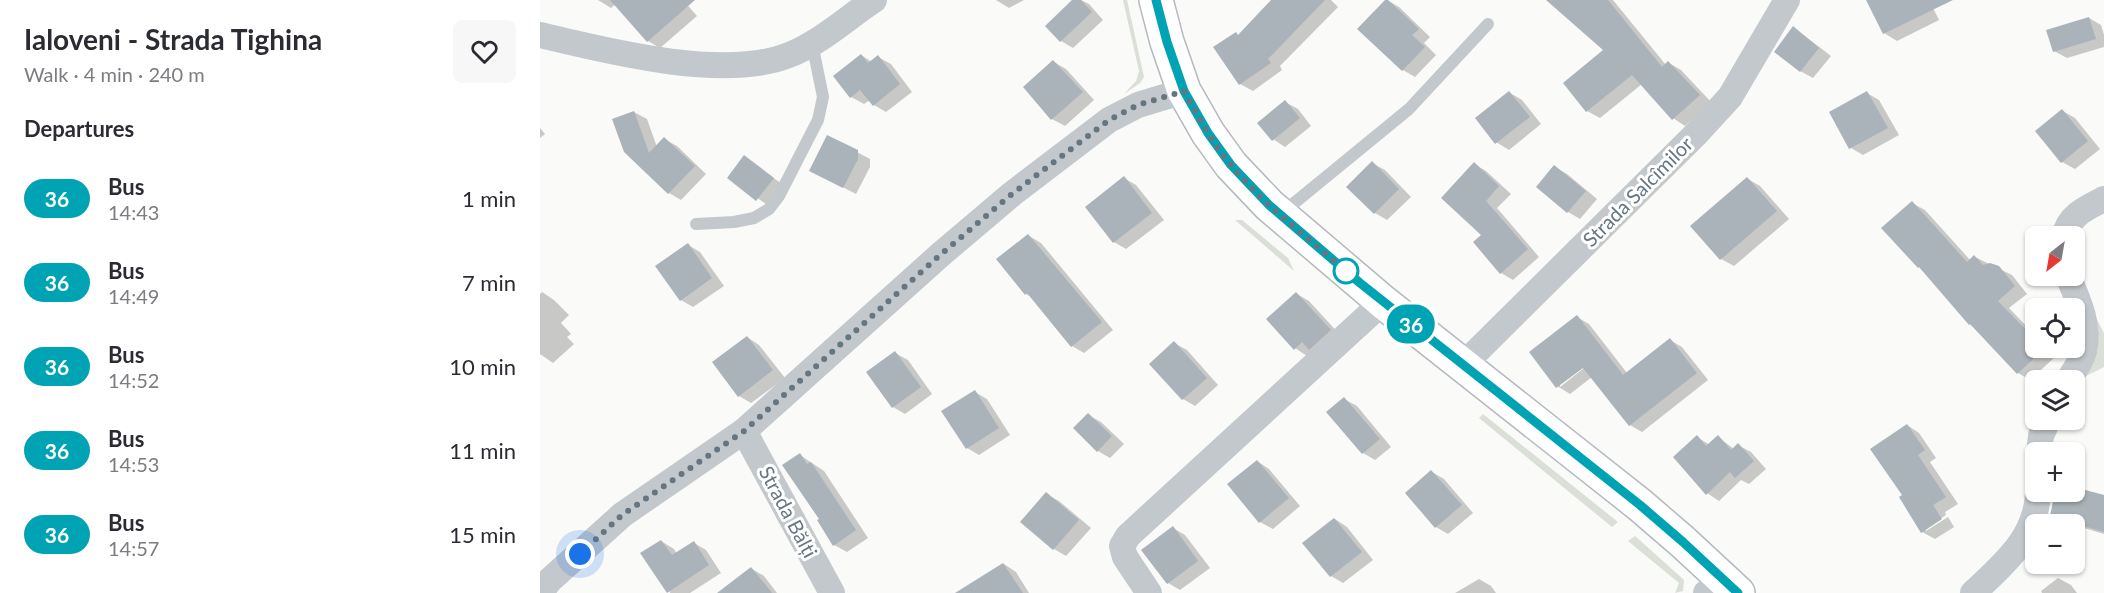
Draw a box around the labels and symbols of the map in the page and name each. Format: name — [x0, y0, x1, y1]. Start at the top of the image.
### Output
street label: Strada Salcîmilor — [1577, 131, 1698, 251]
north arrow — [2025, 226, 2085, 286]
unlabelled marker — [1333, 258, 1359, 284]
line badge: 36 — [1384, 304, 1438, 344]
street label: Strada Bălți — [755, 462, 823, 561]
your location — [565, 539, 595, 569]

